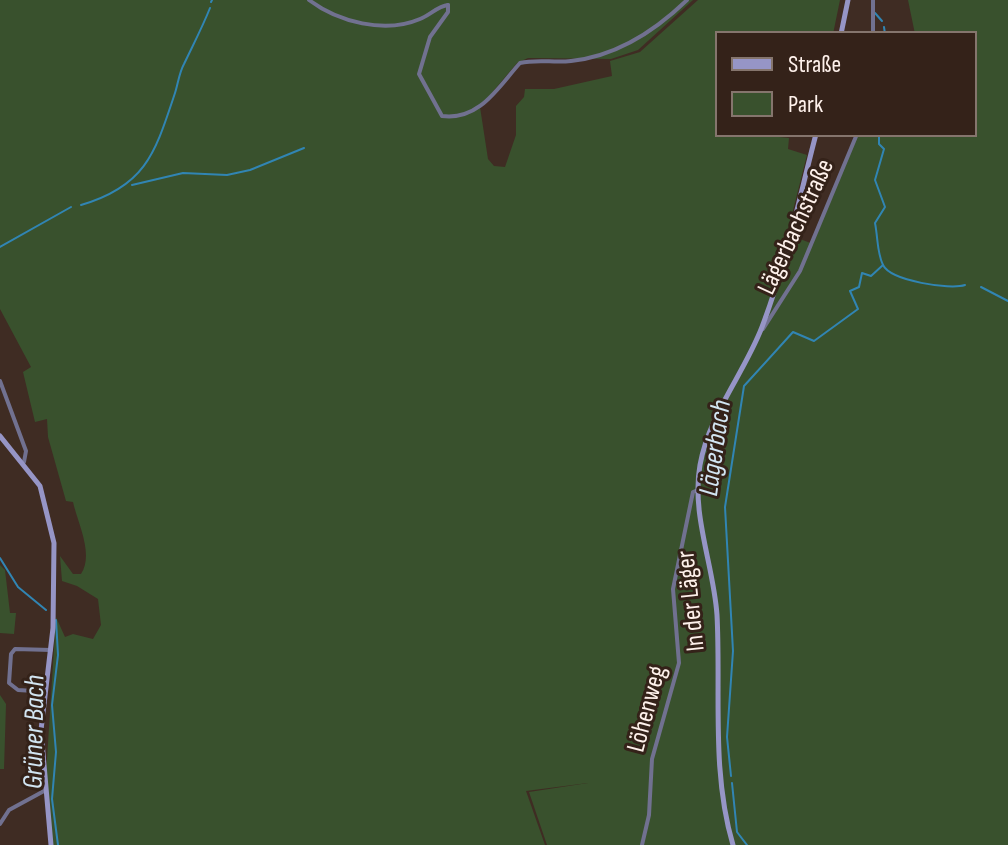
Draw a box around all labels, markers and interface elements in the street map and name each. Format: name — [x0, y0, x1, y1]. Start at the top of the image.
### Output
legend — [716, 32, 976, 136]
text: Straße — [788, 50, 841, 79]
text: Park — [788, 90, 823, 119]
street label: Lägerbachstraße — [751, 154, 841, 300]
water label: Lägerbach — [692, 398, 738, 498]
street label: In der Läger — [670, 549, 712, 653]
street label: Löhenweg — [621, 662, 673, 756]
water label: Grüner Bach — [17, 674, 51, 789]

